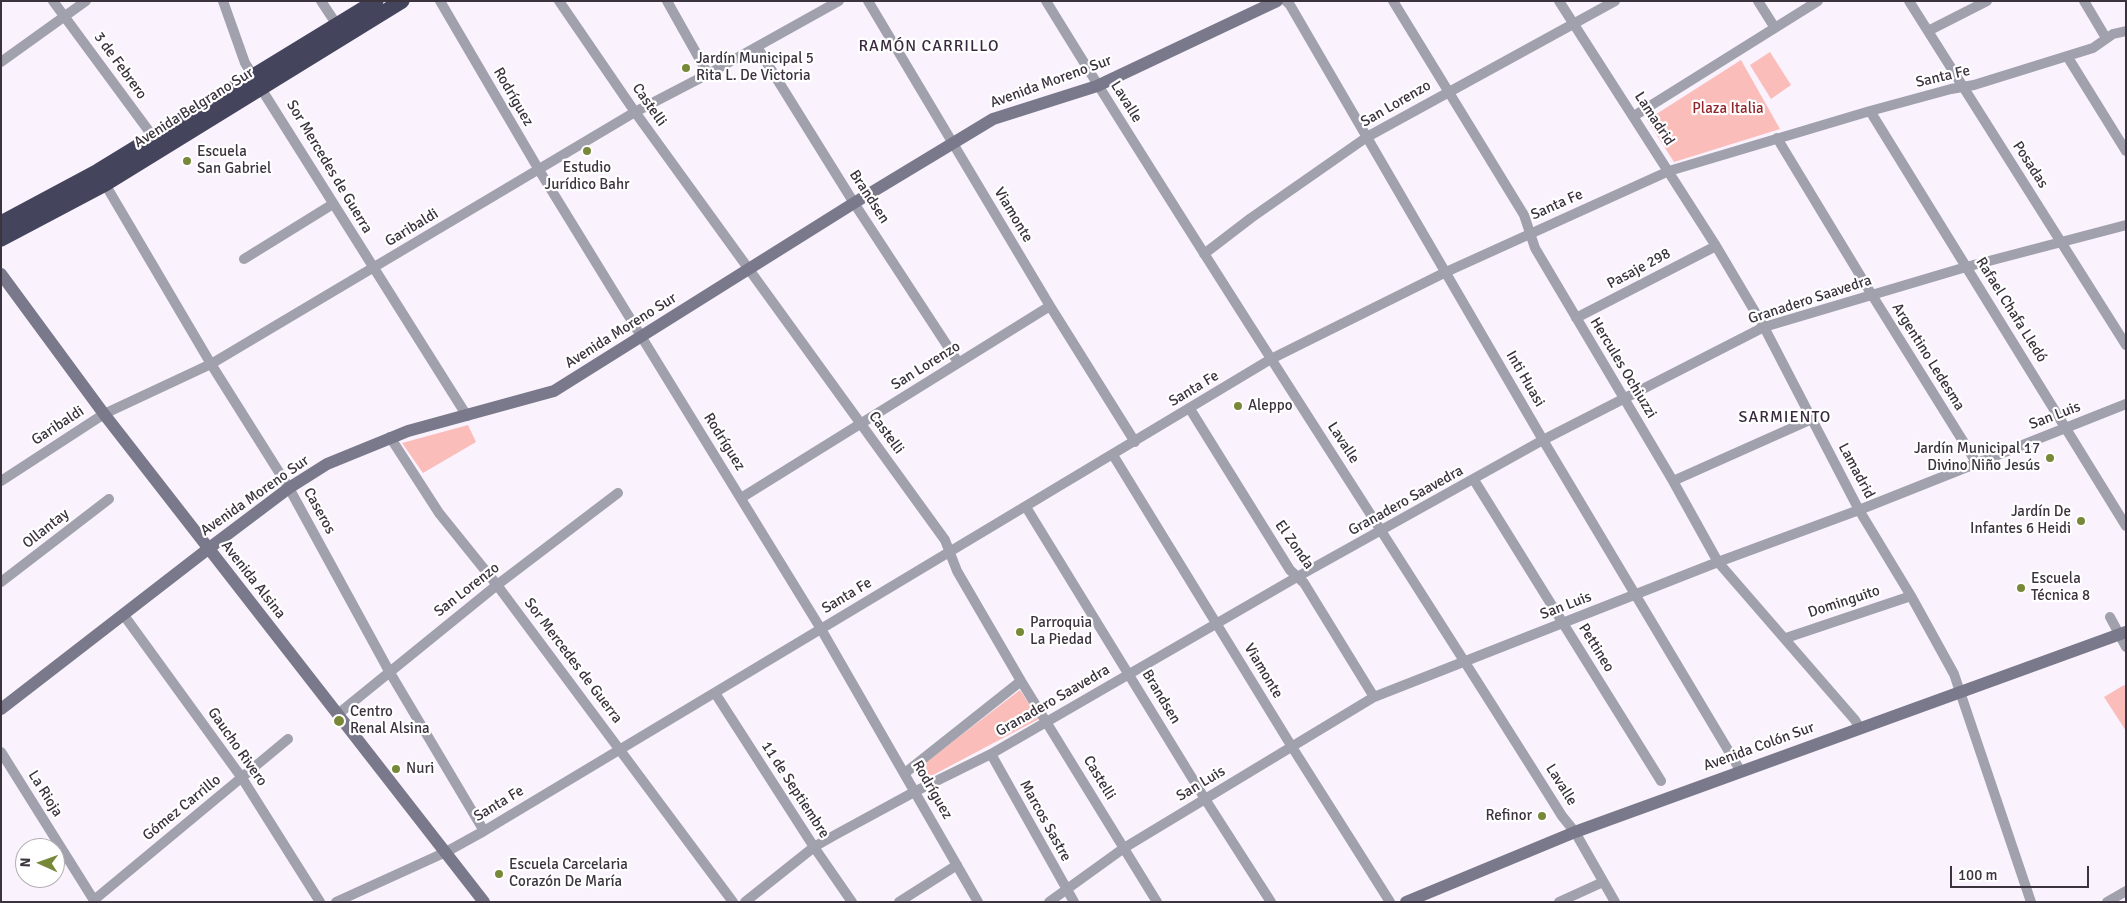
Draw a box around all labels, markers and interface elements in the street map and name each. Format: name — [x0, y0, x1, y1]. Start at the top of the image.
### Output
street label: 3 de Febrero — [90, 29, 150, 103]
district label: RAMÓN CARRILLO — [857, 37, 1001, 57]
place label: Jardín Municipal 5 Rita L. De Victoria — [696, 50, 814, 85]
street label: Avenida Moreno Sur — [988, 52, 1114, 112]
marker: Jardín Municipal 5 Rita L. De Victoria — [680, 62, 692, 74]
street label: Santa Fe — [1914, 62, 1972, 92]
street label: Avenida Belgrano Sur — [131, 64, 257, 152]
street label: Rodríguez — [489, 64, 537, 130]
street label: San Lorenzo — [1358, 77, 1434, 131]
street label: Lavalle — [1106, 78, 1146, 126]
street label: Castelli — [628, 80, 670, 130]
street label: Lamadrid — [1630, 89, 1678, 149]
street label: Sor Mercedes de Guerra — [282, 97, 376, 237]
park label: Plaza Italia — [1692, 100, 1764, 118]
street label: Posadas — [2008, 138, 2052, 192]
place label: Escuela San Gabriel — [197, 143, 271, 178]
marker: Estudio Jurídico Bahr — [581, 145, 593, 157]
marker: Escuela San Gabriel — [181, 155, 193, 167]
place label: Estudio Jurídico Bahr — [544, 159, 630, 194]
street label: Brandsen — [845, 167, 893, 227]
street label: Viamonte — [990, 184, 1036, 246]
street label: Santa Fe — [1528, 186, 1586, 224]
street label: Garibaldi — [382, 205, 442, 251]
street label: Pasaje 298 — [1604, 245, 1674, 293]
street label: Rafael Chafa Lledó — [1972, 254, 2050, 366]
street label: Granadero Saavedra — [1746, 272, 1874, 328]
street label: Avenida Moreno Sur — [562, 289, 680, 373]
street label: Argentino Ledesma — [1888, 300, 1968, 414]
street label: Hercules Ochiuzzi — [1586, 314, 1660, 422]
street label: San Lorenzo — [888, 338, 964, 394]
street label: Inti Huasi — [1502, 348, 1548, 410]
street label: Santa Fe — [1166, 367, 1222, 411]
place label: Aleppo — [1248, 397, 1292, 415]
street label: San Luis — [2027, 398, 2083, 434]
marker: Aleppo — [1232, 400, 1244, 412]
street label: Garibaldi — [28, 402, 88, 450]
street label: Castelli — [864, 408, 908, 458]
district label: SARMIENTO — [1737, 408, 1833, 428]
street label: Rodríguez — [699, 410, 749, 474]
street label: Lavalle — [1323, 419, 1363, 467]
street label: Lamadrid — [1834, 440, 1878, 502]
place label: Jardín Municipal 17 Divino Niño Jesús — [1914, 440, 2040, 475]
street label: Avenida Moreno Sur — [197, 452, 313, 540]
marker: Jardín Municipal 17 Divino Niño Jesús — [2044, 452, 2056, 464]
street label: Granadero Saavedra — [1345, 462, 1467, 540]
street label: Caseros — [299, 485, 339, 537]
place label: Jardín De Infantes 6 Heidi — [1970, 503, 2071, 538]
street label: Ollantay — [19, 505, 73, 553]
marker: Jardín De Infantes 6 Heidi — [2075, 515, 2087, 527]
street label: El Zonda — [1271, 517, 1317, 573]
street label: Avenida Alsina — [217, 537, 289, 623]
street label: San Lorenzo — [431, 559, 503, 621]
place label: Escuela Técnica 8 — [2031, 570, 2090, 605]
street label: Santa Fe — [819, 574, 875, 618]
street label: Dominguito — [1806, 582, 1882, 622]
marker: Escuela Técnica 8 — [2015, 582, 2027, 594]
street label: San Luis — [1538, 588, 1594, 624]
street label: Sor Mercedes de Guerra — [520, 595, 626, 727]
place label: Parroquia La Piedad — [1030, 614, 1092, 649]
street label: Pettineo — [1574, 620, 1618, 676]
marker: Parroquia La Piedad — [1014, 626, 1026, 638]
street label: Viamonte — [1240, 640, 1286, 702]
street label: Granadero Saavedra — [993, 661, 1113, 741]
street label: Brandsen — [1138, 667, 1184, 727]
place label: Centro Renal Alsina — [350, 703, 430, 738]
street label: Gaucho Rivero — [203, 704, 271, 790]
marker: Centro Renal Alsina — [332, 714, 346, 728]
street label: Avenida Colón Sur — [1701, 719, 1817, 775]
street label: 11 de Septiembre — [757, 738, 833, 842]
street label: Castelli — [1079, 753, 1119, 803]
street label: Rodríguez — [908, 757, 956, 823]
place label: Nuri — [406, 760, 434, 778]
street label: Lavalle — [1541, 761, 1581, 809]
street label: San Luis — [1173, 762, 1229, 806]
marker: Nuri — [390, 763, 402, 775]
street label: La Rioja — [24, 768, 66, 820]
street label: Gómez Carrillo — [139, 771, 225, 845]
street label: Marcos Sastre — [1015, 777, 1075, 865]
street label: Santa Fe — [471, 782, 527, 826]
place label: Refinor — [1485, 807, 1532, 825]
marker: Refinor — [1536, 810, 1548, 822]
north arrow — [15, 838, 65, 888]
place label: Escuela Carcelaria Corazón De María — [509, 856, 628, 891]
scale bar — [1952, 856, 2091, 888]
text: N — [17, 857, 34, 868]
text: 100 m — [1958, 866, 1998, 884]
marker: Escuela Carcelaria Corazón De María — [493, 868, 505, 880]

